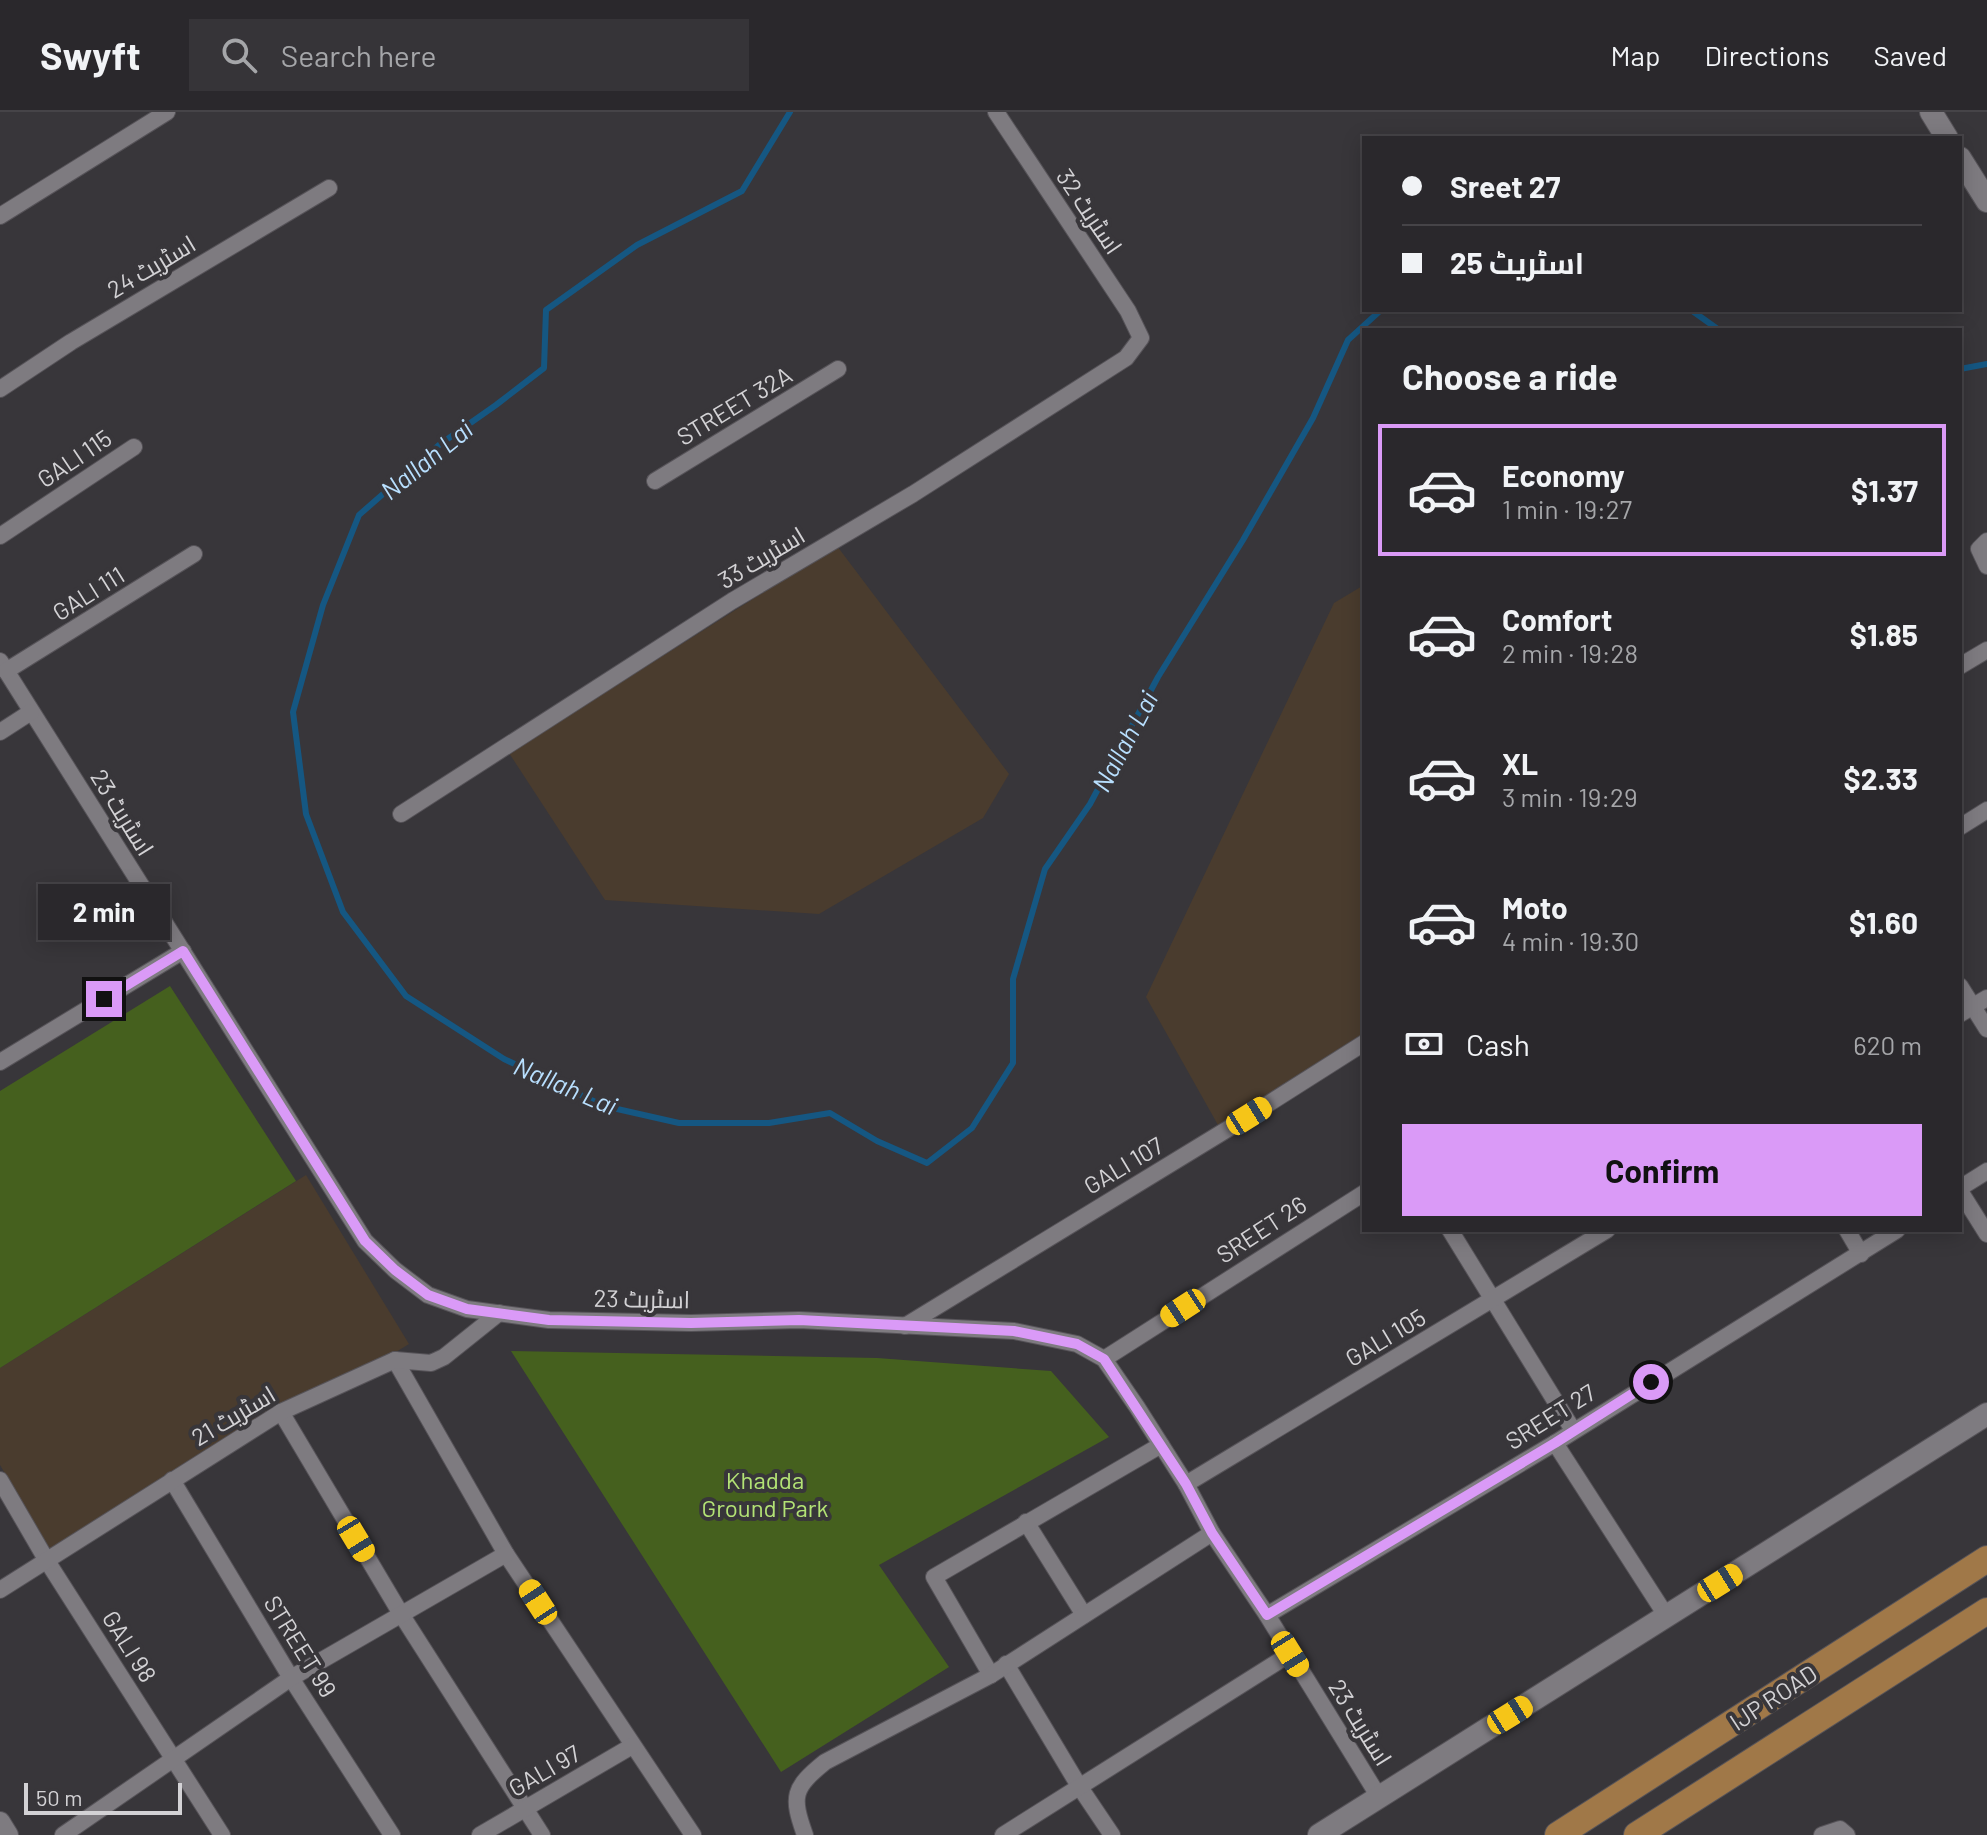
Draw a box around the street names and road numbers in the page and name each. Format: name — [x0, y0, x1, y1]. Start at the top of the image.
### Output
street label: اسٹریٹ 32 — [1051, 163, 1129, 259]
street label: اسٹریٹ 24 — [102, 228, 200, 304]
street label: STREET 32A — [671, 359, 797, 451]
street label: GALI 115 — [31, 423, 117, 493]
street label: اسٹریٹ 33 — [712, 520, 810, 594]
street label: GALI 111 — [47, 560, 129, 626]
street label: اسٹریٹ 23 — [85, 763, 161, 861]
street label: GALI 107 — [1078, 1130, 1168, 1200]
street label: SREET 26 — [1211, 1189, 1311, 1269]
street label: اسٹریٹ 23 — [594, 1283, 690, 1313]
street label: GALI 105 — [1340, 1302, 1430, 1372]
street label: SREET 27 — [1500, 1377, 1600, 1455]
street label: اسٹریٹ 21 — [186, 1379, 280, 1451]
street label: STREET 99 — [258, 1590, 344, 1702]
street label: GALI 98 — [97, 1605, 163, 1687]
street label: IJP ROAD — [1724, 1658, 1822, 1736]
street label: اسٹریٹ 23 — [1323, 1673, 1399, 1771]
street label: GALI 97 — [503, 1738, 585, 1802]

